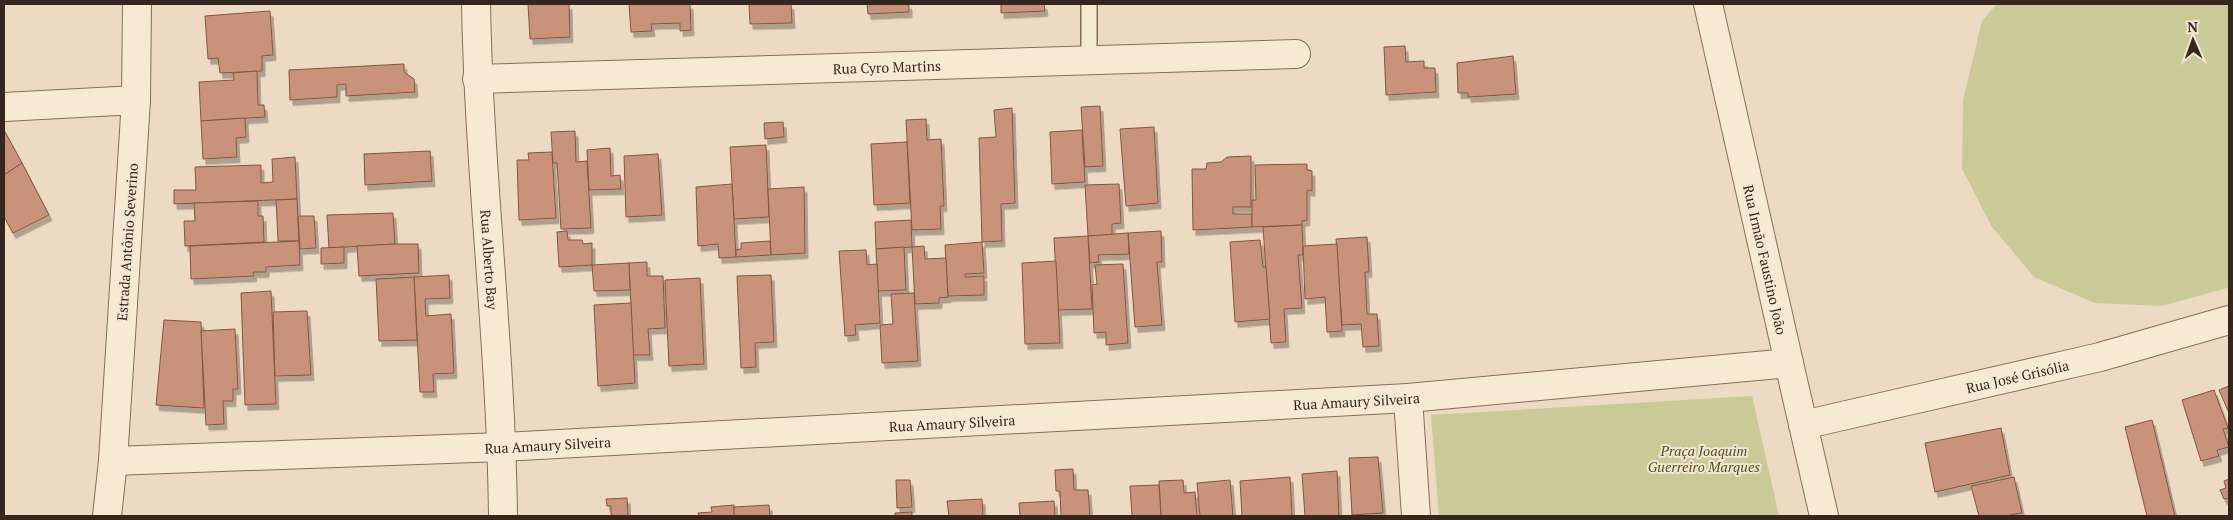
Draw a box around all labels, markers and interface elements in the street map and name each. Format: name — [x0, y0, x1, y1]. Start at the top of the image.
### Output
north arrow — [2168, 15, 2218, 65]
text: N — [2187, 17, 2199, 36]
street label: Rua Cyro Martins — [832, 55, 941, 78]
street label: Estrada Antônio Severino — [112, 162, 142, 322]
street label: Rua Irmão Faustino João — [1740, 183, 1792, 337]
street label: Rua Alberto Bay — [477, 209, 503, 311]
street label: Rua José Grisólia — [1964, 355, 2071, 397]
street label: Rua Amaury Silveira — [1293, 387, 1421, 414]
street label: Rua Amaury Silveira — [888, 410, 1016, 436]
street label: Rua Amaury Silveira — [484, 432, 611, 457]
park label: Praça Joaquim Guerreiro Marques — [1648, 441, 1760, 476]

